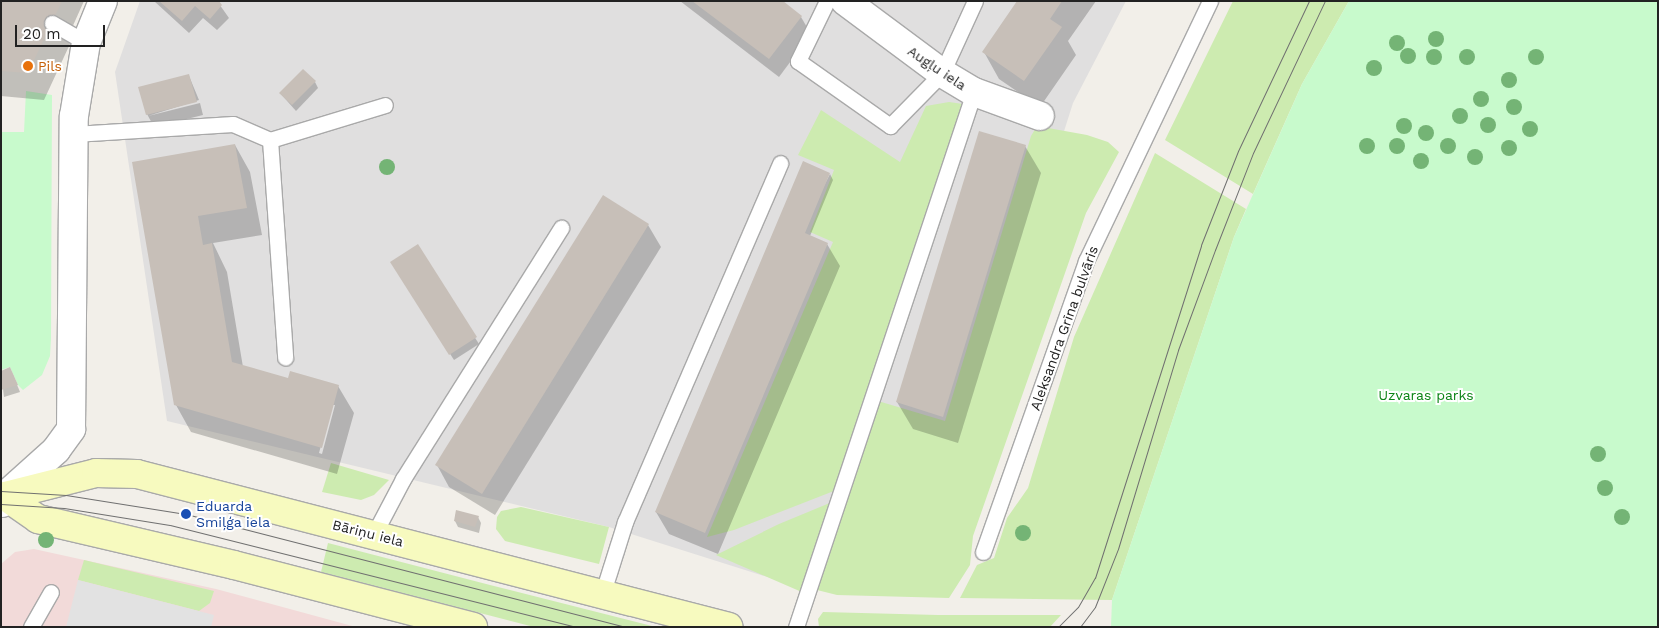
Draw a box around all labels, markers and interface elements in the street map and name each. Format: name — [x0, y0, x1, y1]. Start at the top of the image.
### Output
scale bar — [18, 15, 108, 47]
text: 20 m — [23, 25, 61, 43]
street label: Augļu iela — [905, 42, 969, 94]
place label: Pils — [38, 58, 62, 74]
marker: Pils — [22, 60, 34, 72]
street label: Aleksandra Grīna bulvāris — [1026, 243, 1102, 413]
park label: Uzvaras parks — [1378, 387, 1474, 403]
place label: Eduarda Smiļģa iela — [196, 498, 270, 530]
marker: Eduarda Smiļģa iela — [180, 508, 192, 520]
street label: Bāriņu iela — [331, 516, 405, 550]

